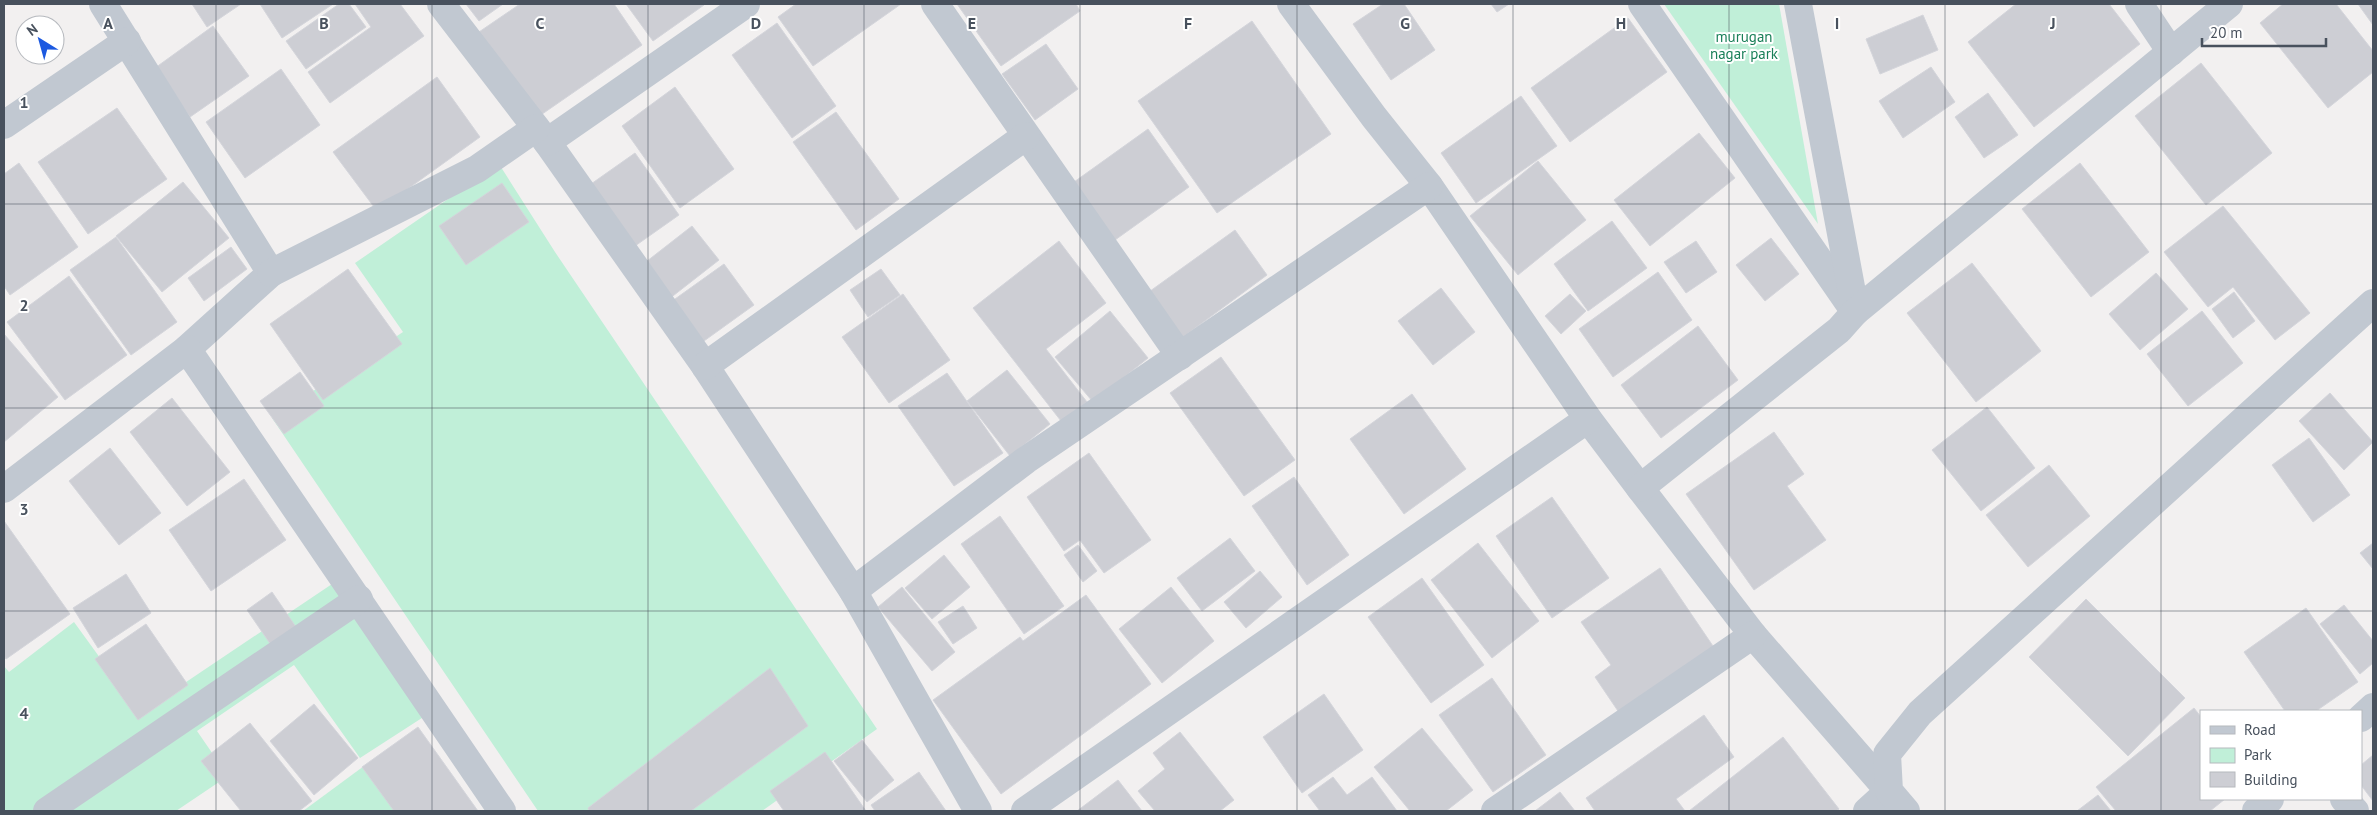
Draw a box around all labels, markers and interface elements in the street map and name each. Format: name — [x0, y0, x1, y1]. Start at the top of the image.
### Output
text: A — [103, 13, 113, 33]
text: B — [319, 13, 329, 33]
text: C — [536, 13, 545, 33]
text: D — [751, 13, 761, 33]
text: E — [968, 13, 976, 33]
text: F — [1184, 13, 1192, 33]
text: G — [1400, 13, 1410, 33]
text: H — [1616, 13, 1626, 33]
text: I — [1835, 13, 1839, 33]
text: J — [2049, 13, 2056, 33]
north arrow — [15, 15, 65, 65]
scale bar — [2202, 15, 2326, 47]
text: N — [23, 20, 41, 40]
text: 20 m — [2210, 23, 2243, 42]
park label: murugan nagar park — [1710, 27, 1779, 63]
text: 1 — [19, 92, 29, 112]
text: 2 — [19, 295, 29, 315]
text: 3 — [19, 499, 29, 519]
text: 4 — [19, 703, 29, 723]
legend — [2200, 710, 2362, 800]
text: Road — [2244, 720, 2276, 739]
text: Park — [2244, 745, 2272, 764]
text: Building — [2244, 770, 2298, 789]

